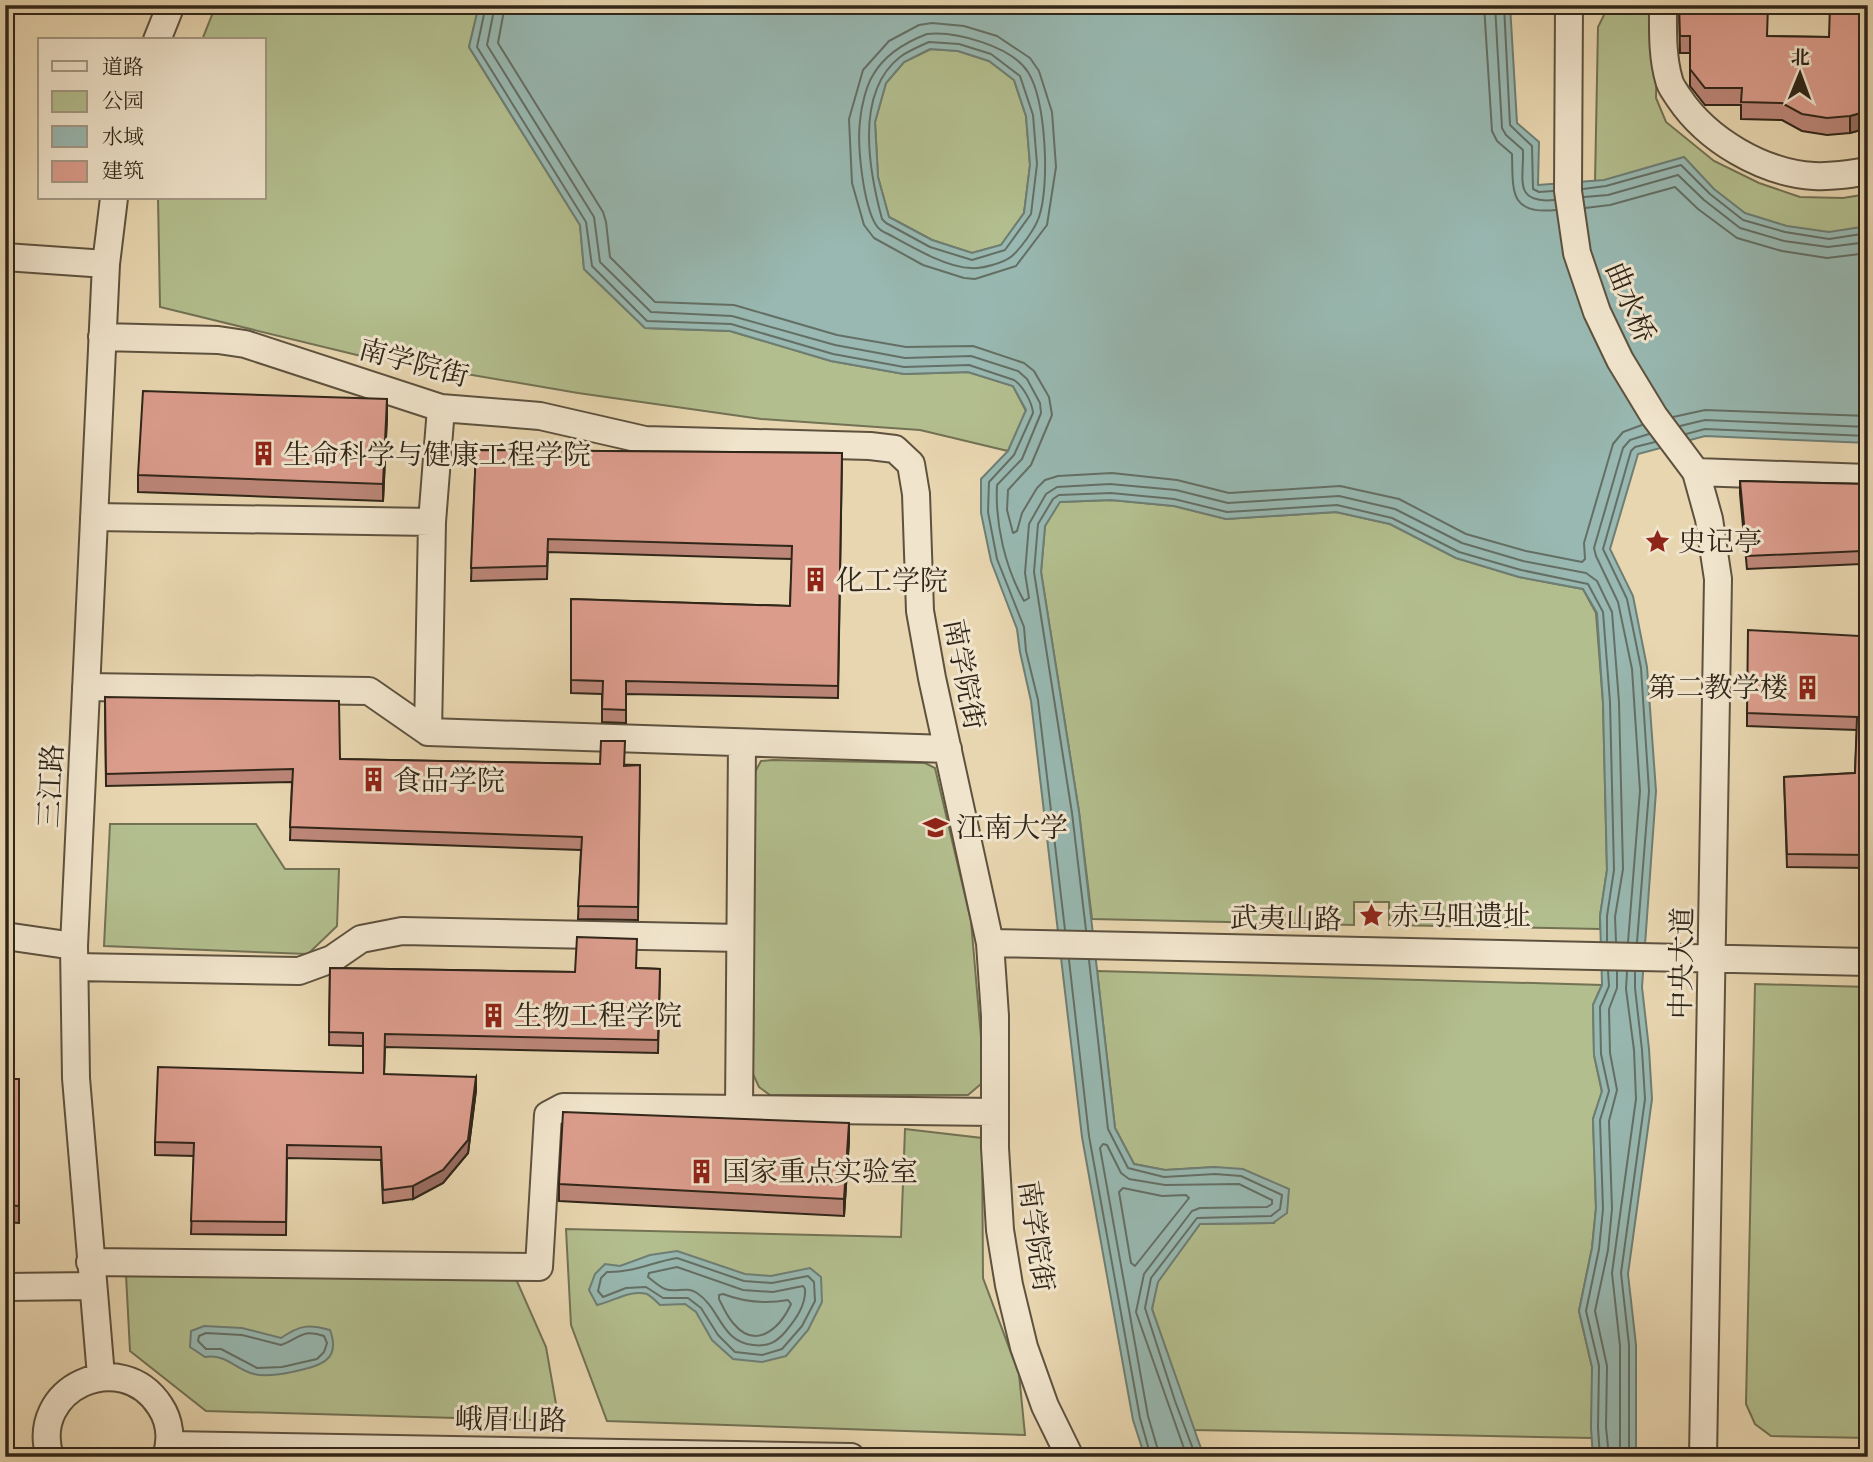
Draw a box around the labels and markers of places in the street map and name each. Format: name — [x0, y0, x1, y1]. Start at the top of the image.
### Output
place label: 生命科学与健康工程学院 — [283, 436, 591, 472]
building icon: 生命科学与健康工程学院 — [249, 440, 277, 468]
place label: 史记亭 — [1678, 523, 1762, 559]
place icon: 史记亭 — [1644, 527, 1672, 555]
place label: 化工学院 — [836, 562, 948, 598]
building icon: 化工学院 — [802, 566, 830, 594]
place label: 第二教学楼 — [1648, 669, 1788, 705]
building icon: 第二教学楼 — [1794, 673, 1822, 701]
place label: 食品学院 — [393, 762, 505, 798]
building icon: 食品学院 — [359, 766, 387, 794]
place label: 江南大学 — [956, 809, 1068, 845]
school or university icon: 江南大学 — [922, 813, 950, 841]
place label: 赤马咀遗址 — [1391, 897, 1531, 933]
place icon: 赤马咀遗址 — [1357, 901, 1385, 929]
place label: 生物工程学院 — [514, 997, 682, 1033]
building icon: 生物工程学院 — [480, 1001, 508, 1029]
place label: 国家重点实验室 — [722, 1153, 918, 1189]
building icon: 国家重点实验室 — [688, 1157, 716, 1185]

